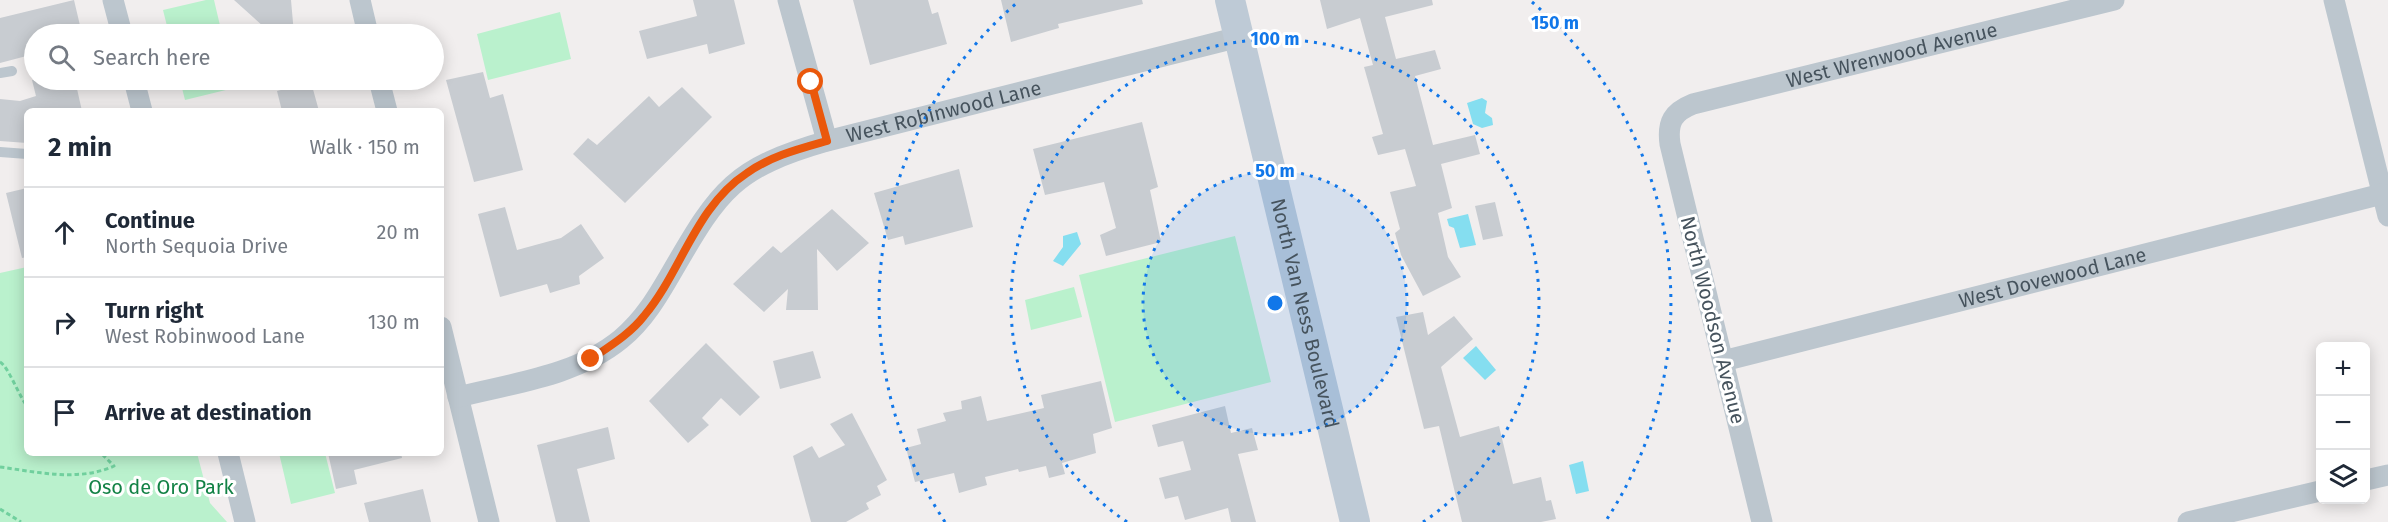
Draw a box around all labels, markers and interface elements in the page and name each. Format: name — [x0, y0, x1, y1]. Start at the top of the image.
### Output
text: 150 m — [1531, 12, 1579, 34]
street label: West Wrenwood Avenue — [1784, 17, 2000, 93]
search box — [24, 24, 444, 90]
text: 100 m — [1251, 28, 1299, 50]
icon: search — [45, 41, 78, 74]
text: Search here — [93, 44, 211, 71]
route start — [797, 68, 823, 94]
street label: West Robinwood Lane — [844, 75, 1044, 148]
text: 2 min — [48, 132, 112, 163]
text: Walk · 150 m — [310, 135, 420, 159]
text: 50 m — [1255, 160, 1295, 182]
street label: North Van Ness Boulevard — [1266, 196, 1344, 431]
text: Continue — [105, 207, 195, 234]
street label: North Woodson Avenue — [1676, 214, 1750, 426]
icon: ahead — [48, 216, 81, 249]
text: 20 m — [377, 220, 420, 244]
text: North Sequoia Drive — [105, 234, 288, 258]
street label: West Dovewood Lane — [1956, 242, 2149, 313]
centre of rings — [1265, 293, 1285, 313]
text: Turn right — [105, 297, 204, 324]
icon: right — [48, 306, 81, 339]
text: 130 m — [368, 310, 420, 334]
text: West Robinwood Lane — [105, 324, 305, 348]
map controls — [2316, 342, 2370, 504]
button: + — [2316, 342, 2370, 396]
route end — [577, 345, 603, 371]
icon: arrive — [48, 396, 81, 429]
button: − — [2316, 396, 2370, 450]
text: Arrive at destination — [105, 399, 312, 426]
button: layers — [2316, 450, 2370, 504]
park label: Oso de Oro Park — [88, 475, 235, 499]

